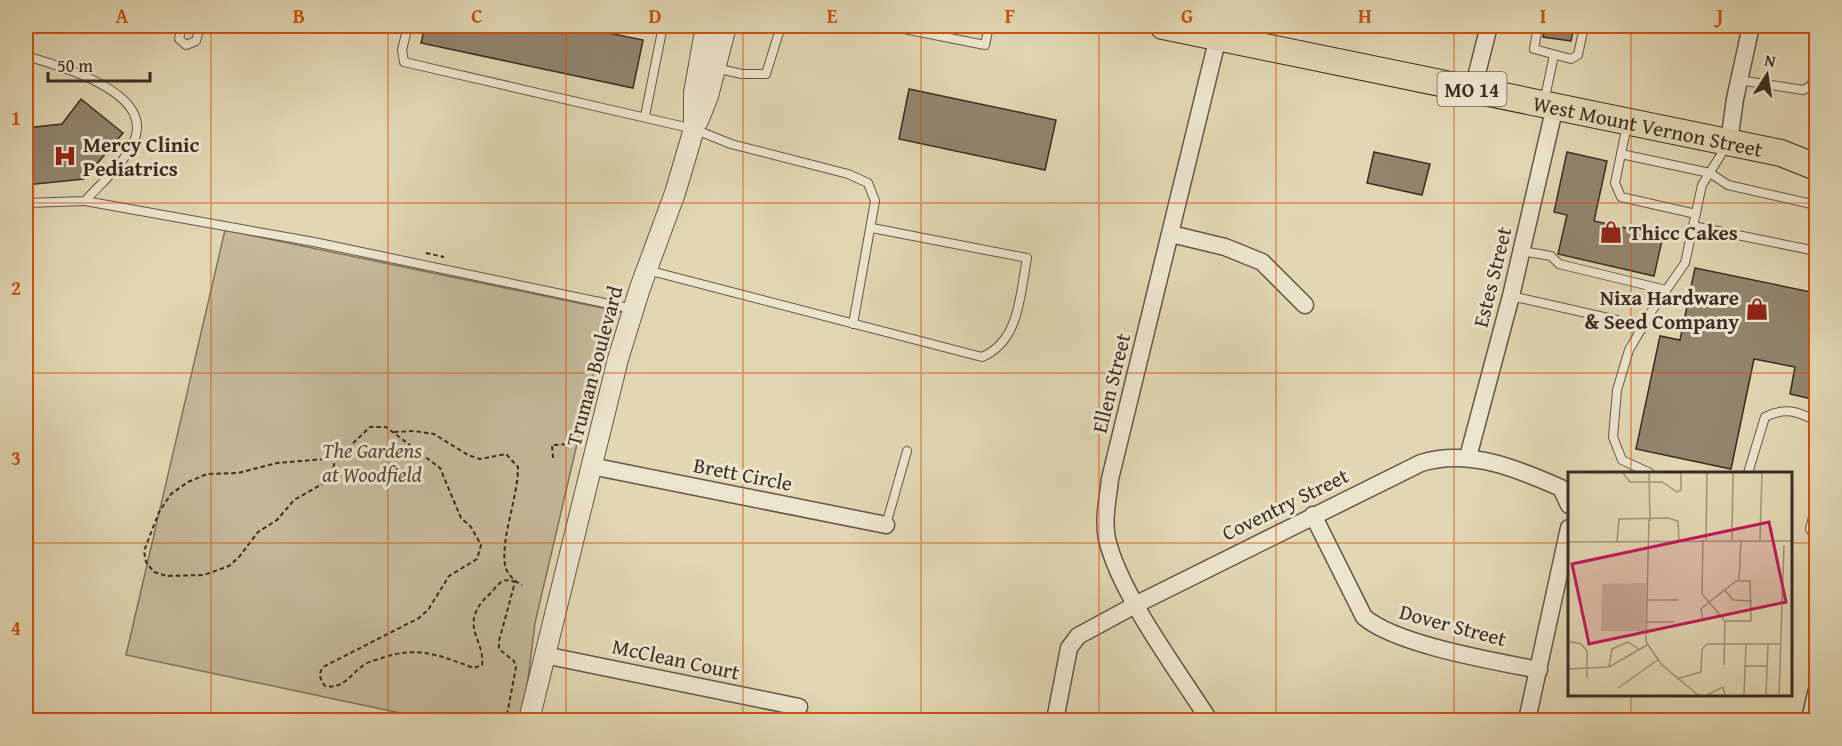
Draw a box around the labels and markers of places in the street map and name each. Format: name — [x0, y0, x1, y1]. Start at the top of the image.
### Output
place label: Mercy Clinic Pediatrics — [83, 129, 200, 184]
hospital icon: Mercy Clinic Pediatrics — [52, 143, 78, 169]
place label: Thicc Cakes — [1629, 217, 1738, 248]
shop icon: Thicc Cakes — [1598, 219, 1624, 245]
place label: Nixa Hardware & Seed Company — [1584, 282, 1739, 337]
shop icon: Nixa Hardware & Seed Company — [1744, 296, 1770, 322]

